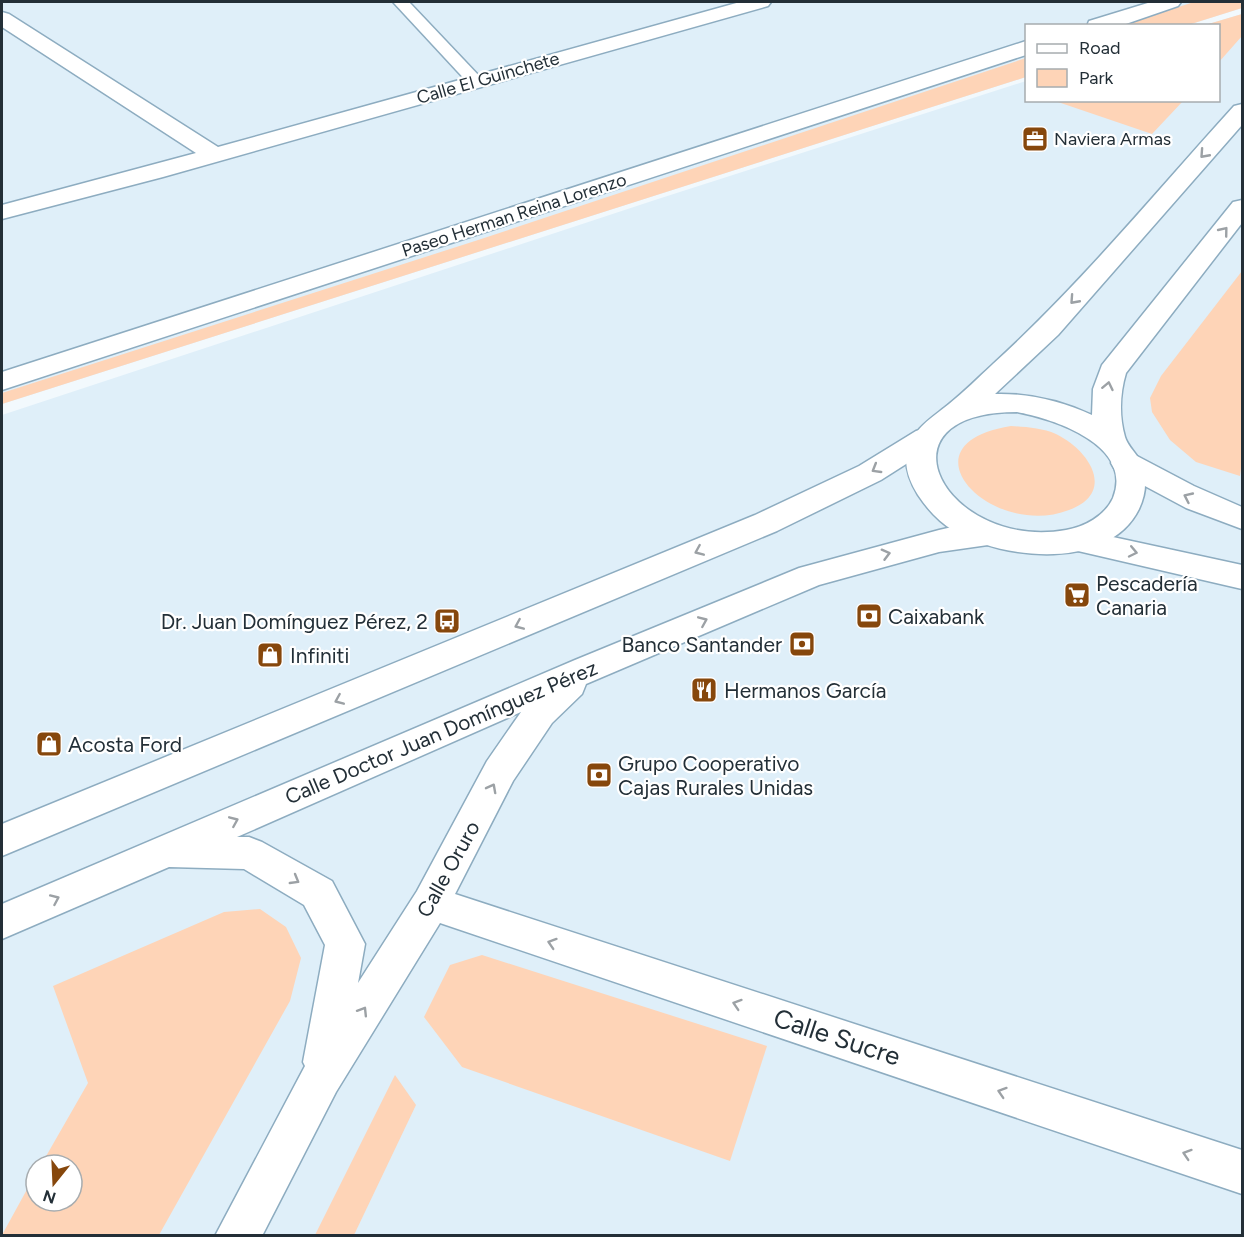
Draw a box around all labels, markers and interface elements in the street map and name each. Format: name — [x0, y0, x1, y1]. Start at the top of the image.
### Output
legend — [1025, 24, 1220, 102]
text: Road — [1079, 37, 1120, 59]
street label: Calle El Guinchete — [414, 47, 562, 109]
text: Park — [1079, 67, 1114, 89]
office icon: Naviera Armas — [1020, 124, 1050, 154]
place label: Naviera Armas — [1054, 128, 1171, 150]
one-way arrow — [1200, 147, 1211, 158]
street label: Paseo Herman Reina Lorenzo — [399, 168, 629, 262]
one-way arrow — [1216, 227, 1227, 238]
one-way arrow — [1070, 293, 1081, 304]
one-way arrow — [1101, 382, 1114, 392]
one-way arrow — [872, 461, 882, 473]
one-way arrow — [1183, 493, 1194, 505]
one-way arrow — [695, 543, 706, 555]
one-way arrow — [1128, 545, 1138, 558]
one-way arrow — [881, 549, 891, 562]
place label: Pescadería Canaria — [1096, 571, 1198, 620]
supermarket icon: Pescadería Canaria — [1062, 580, 1092, 610]
bank icon: Caixabank — [854, 601, 884, 631]
place label: Caixabank — [888, 604, 985, 629]
bus stop icon: Dr. Juan Domínguez Pérez, 2 — [432, 606, 462, 636]
place label: Dr. Juan Domínguez Pérez, 2 — [161, 609, 428, 634]
one-way arrow — [697, 616, 708, 628]
one-way arrow — [515, 618, 526, 630]
bank icon: Banco Santander — [787, 629, 817, 659]
place label: Banco Santander — [622, 632, 782, 657]
shop icon: Infiniti — [255, 640, 285, 670]
place label: Infiniti — [290, 643, 349, 668]
street label: Calle Doctor Juan Domínguez Pérez — [281, 655, 601, 809]
restaurant icon: Hermanos García — [689, 675, 719, 705]
place label: Hermanos García — [724, 678, 887, 703]
one-way arrow — [334, 693, 345, 705]
shop icon: Acosta Ford — [34, 729, 64, 759]
place label: Acosta Ford — [68, 732, 182, 757]
place label: Grupo Cooperativo Cajas Rurales Unidas — [618, 751, 813, 800]
bank icon: Grupo Cooperativo Cajas Rurales Unidas — [584, 760, 614, 790]
one-way arrow — [485, 783, 496, 794]
one-way arrow — [227, 816, 238, 828]
street label: Calle Oruro — [411, 817, 485, 921]
one-way arrow — [289, 872, 299, 884]
one-way arrow — [49, 894, 60, 906]
one-way arrow — [547, 938, 558, 950]
one-way arrow — [732, 999, 743, 1012]
street label: Calle Sucre — [769, 1001, 905, 1073]
one-way arrow — [356, 1007, 368, 1017]
one-way arrow — [997, 1087, 1008, 1100]
one-way arrow — [1182, 1148, 1193, 1161]
north arrow — [24, 1153, 84, 1213]
text: N — [41, 1186, 58, 1208]

